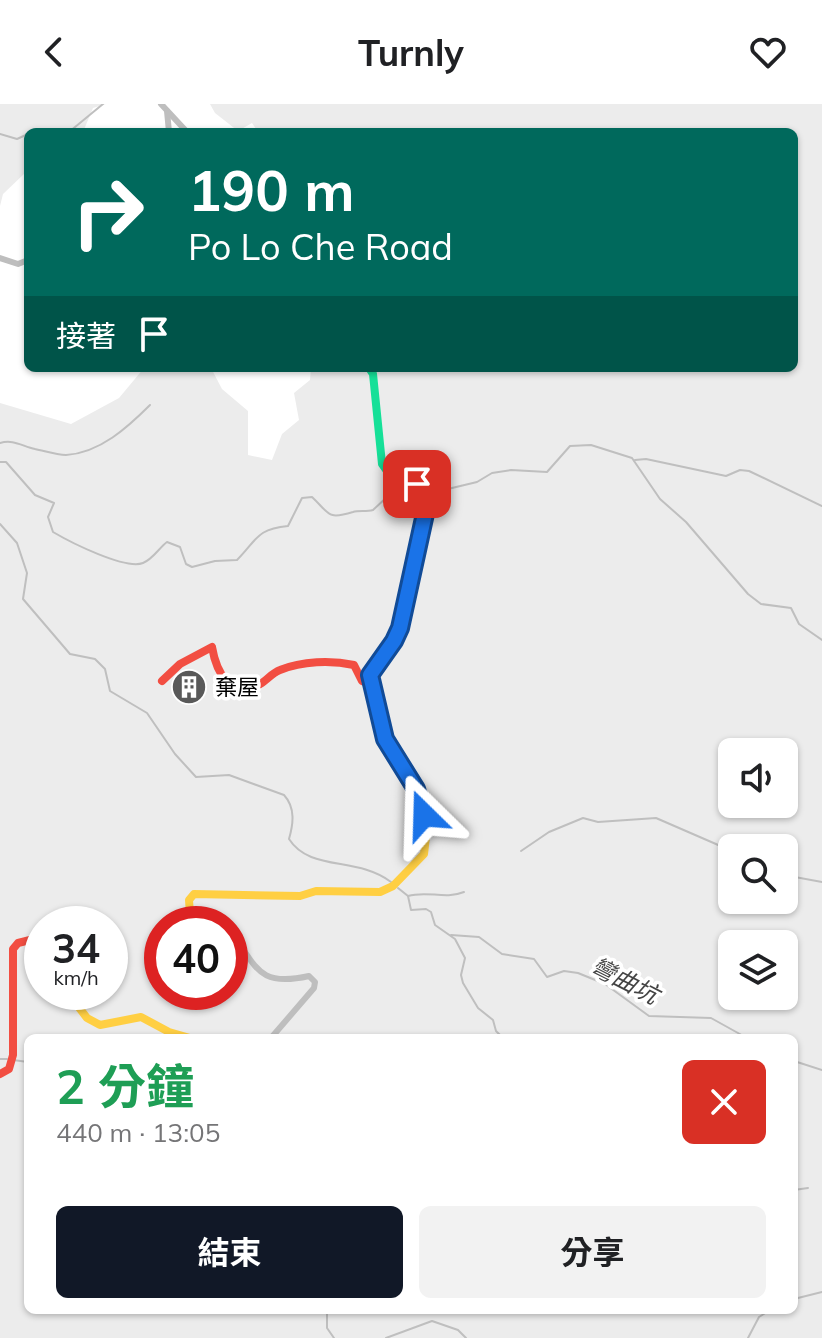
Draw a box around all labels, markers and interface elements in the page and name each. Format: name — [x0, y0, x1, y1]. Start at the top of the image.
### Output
icon: back — [32, 30, 76, 74]
text: Turnly — [358, 30, 464, 75]
icon: heart — [746, 30, 790, 74]
text: 190 m — [188, 155, 355, 225]
icon: right — [56, 160, 160, 264]
text: Po Lo Che Road — [188, 224, 453, 269]
icon: arrive — [132, 312, 176, 356]
text: 接著 — [56, 317, 116, 355]
pin — [383, 450, 451, 518]
icon: arrive — [395, 462, 439, 506]
building icon: 棄屋 — [170, 668, 208, 706]
place label: 棄屋 — [215, 673, 259, 701]
map controls — [718, 738, 798, 1010]
button: sound — [718, 738, 798, 818]
position arrow — [382, 773, 466, 857]
button: search — [718, 834, 798, 914]
speed limit sign: 40 — [144, 906, 248, 1010]
text: 34 — [52, 923, 100, 973]
button: layers — [718, 930, 798, 1010]
water label: 彎曲坑 — [586, 950, 667, 1011]
text: km/h — [53, 965, 99, 990]
text: 2 分鐘 — [56, 1056, 194, 1116]
button: close — [682, 1060, 766, 1144]
text: 440 m · 13:05 — [56, 1116, 220, 1149]
button: 結束 — [56, 1206, 403, 1298]
button: 分享 — [419, 1206, 766, 1298]

